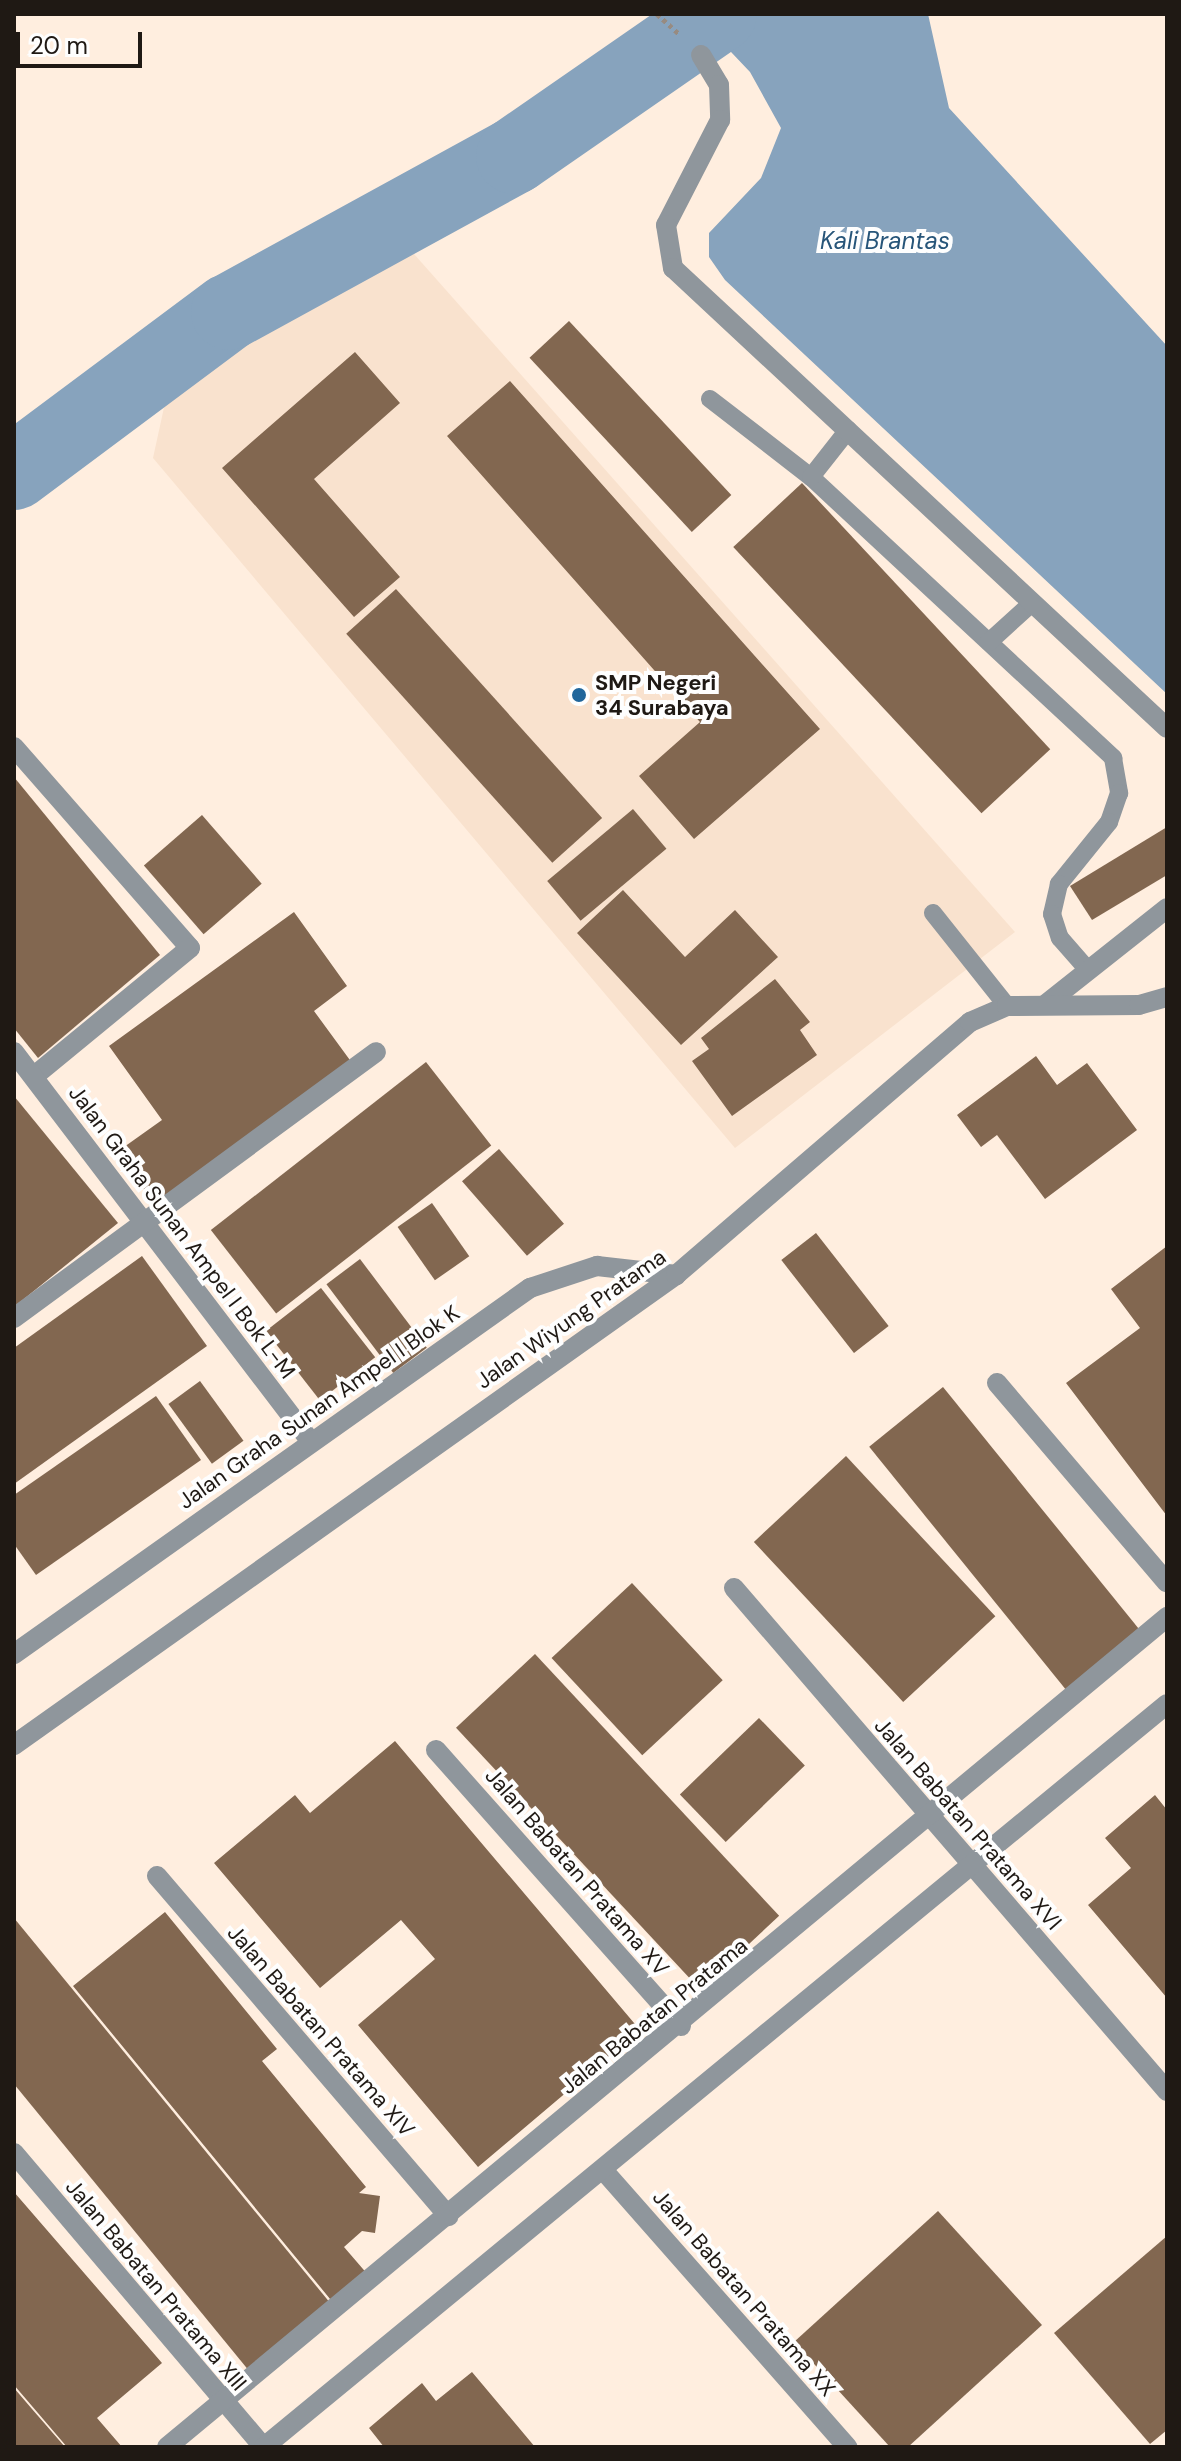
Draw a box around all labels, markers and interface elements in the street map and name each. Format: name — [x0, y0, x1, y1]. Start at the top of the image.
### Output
scale bar — [20, 16, 146, 66]
text: 20 m — [30, 30, 88, 61]
water label: Kali Brantas — [820, 227, 950, 255]
place label: SMP Negeri 34 Surabaya — [595, 669, 729, 720]
marker: SMP Negeri 34 Surabaya — [570, 686, 588, 704]
street label: Jalan Graha Sunan Ampel I Bok L-M — [63, 1080, 301, 1384]
street label: Jalan Wiyung Pratama — [471, 1244, 671, 1394]
street label: Jalan Graha Sunan Ampel I Blok K — [173, 1299, 465, 1515]
street label: Jalan Babatan Pratama XVI — [869, 1713, 1067, 1935]
street label: Jalan Babatan Pratama XV — [480, 1763, 674, 1981]
street label: Jalan Babatan Pratama XIV — [222, 1920, 420, 2142]
street label: Jalan Babatan Pratama — [555, 1932, 753, 2100]
street label: Jalan Babatan Pratama XIII — [60, 2174, 252, 2396]
street label: Jalan Babatan Pratama XX — [647, 2184, 841, 2402]

